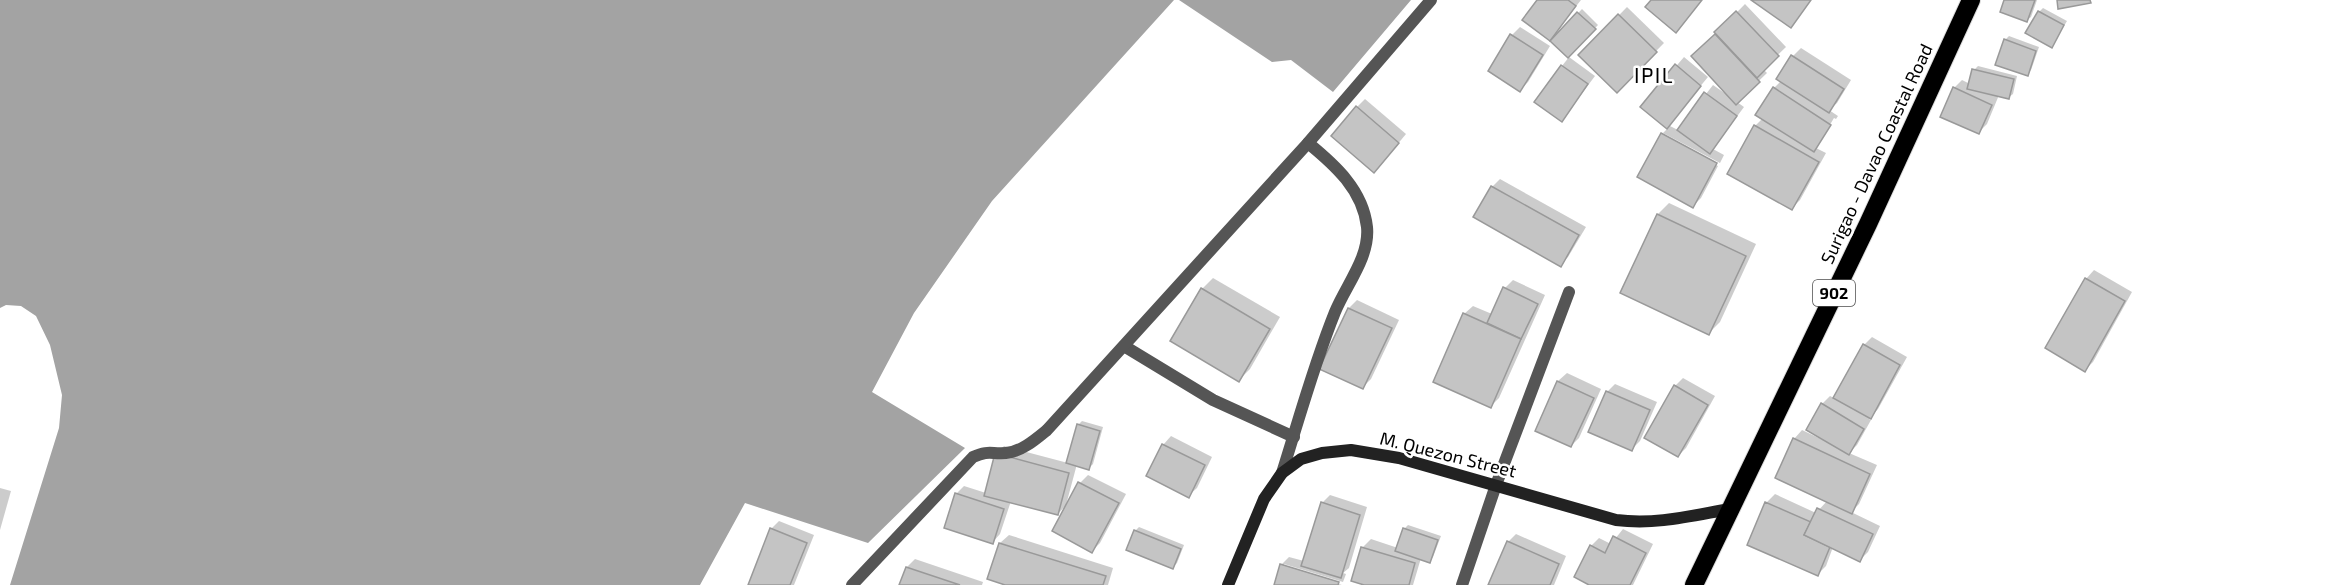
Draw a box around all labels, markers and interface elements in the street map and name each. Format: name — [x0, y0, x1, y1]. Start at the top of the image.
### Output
street label: Surigao - Davao Coastal Road — [1815, 40, 1937, 267]
district label: IPIL — [1634, 62, 1674, 87]
road number: 902 — [1813, 280, 1855, 306]
street label: M. Quezon Street — [1378, 426, 1519, 482]

